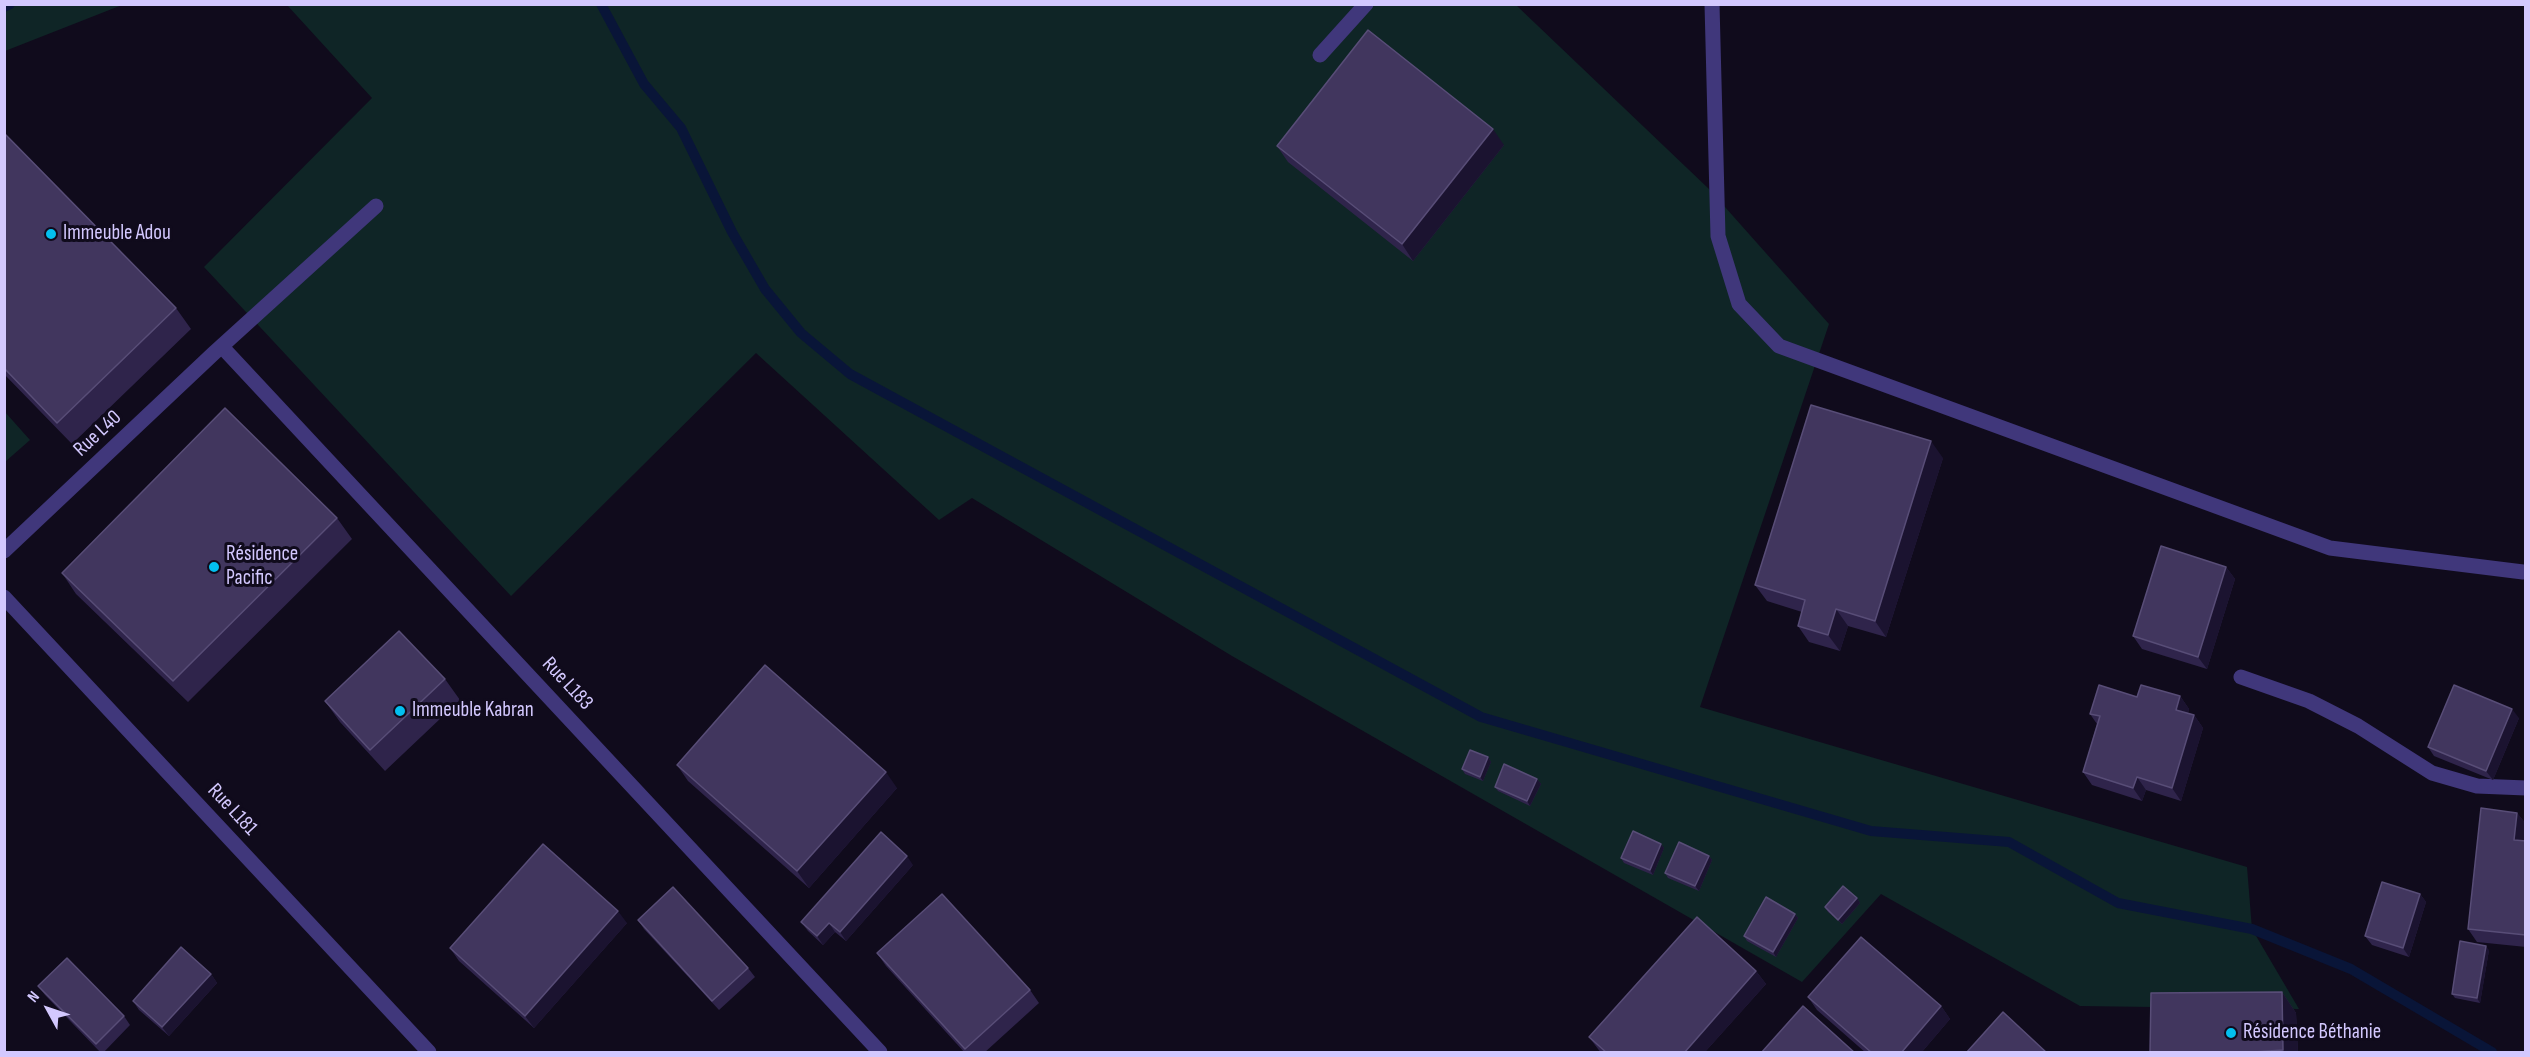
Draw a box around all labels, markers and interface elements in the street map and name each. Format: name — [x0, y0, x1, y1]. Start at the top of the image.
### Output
place label: Immeuble Adou — [63, 221, 171, 247]
marker: Immeuble Adou — [44, 227, 58, 241]
street label: Rue L40 — [69, 406, 127, 462]
place label: Résidence Pacific — [226, 542, 298, 592]
marker: Résidence Pacific — [207, 560, 221, 574]
street label: Rue L183 — [536, 652, 598, 716]
place label: Immeuble Kabran — [412, 698, 534, 724]
marker: Immeuble Kabran — [393, 704, 407, 718]
street label: Rue L181 — [202, 779, 262, 841]
north arrow — [18, 979, 78, 1039]
text: N — [24, 988, 44, 1006]
place label: Résidence Béthanie — [2243, 1020, 2381, 1046]
marker: Résidence Béthanie — [2224, 1026, 2238, 1040]

